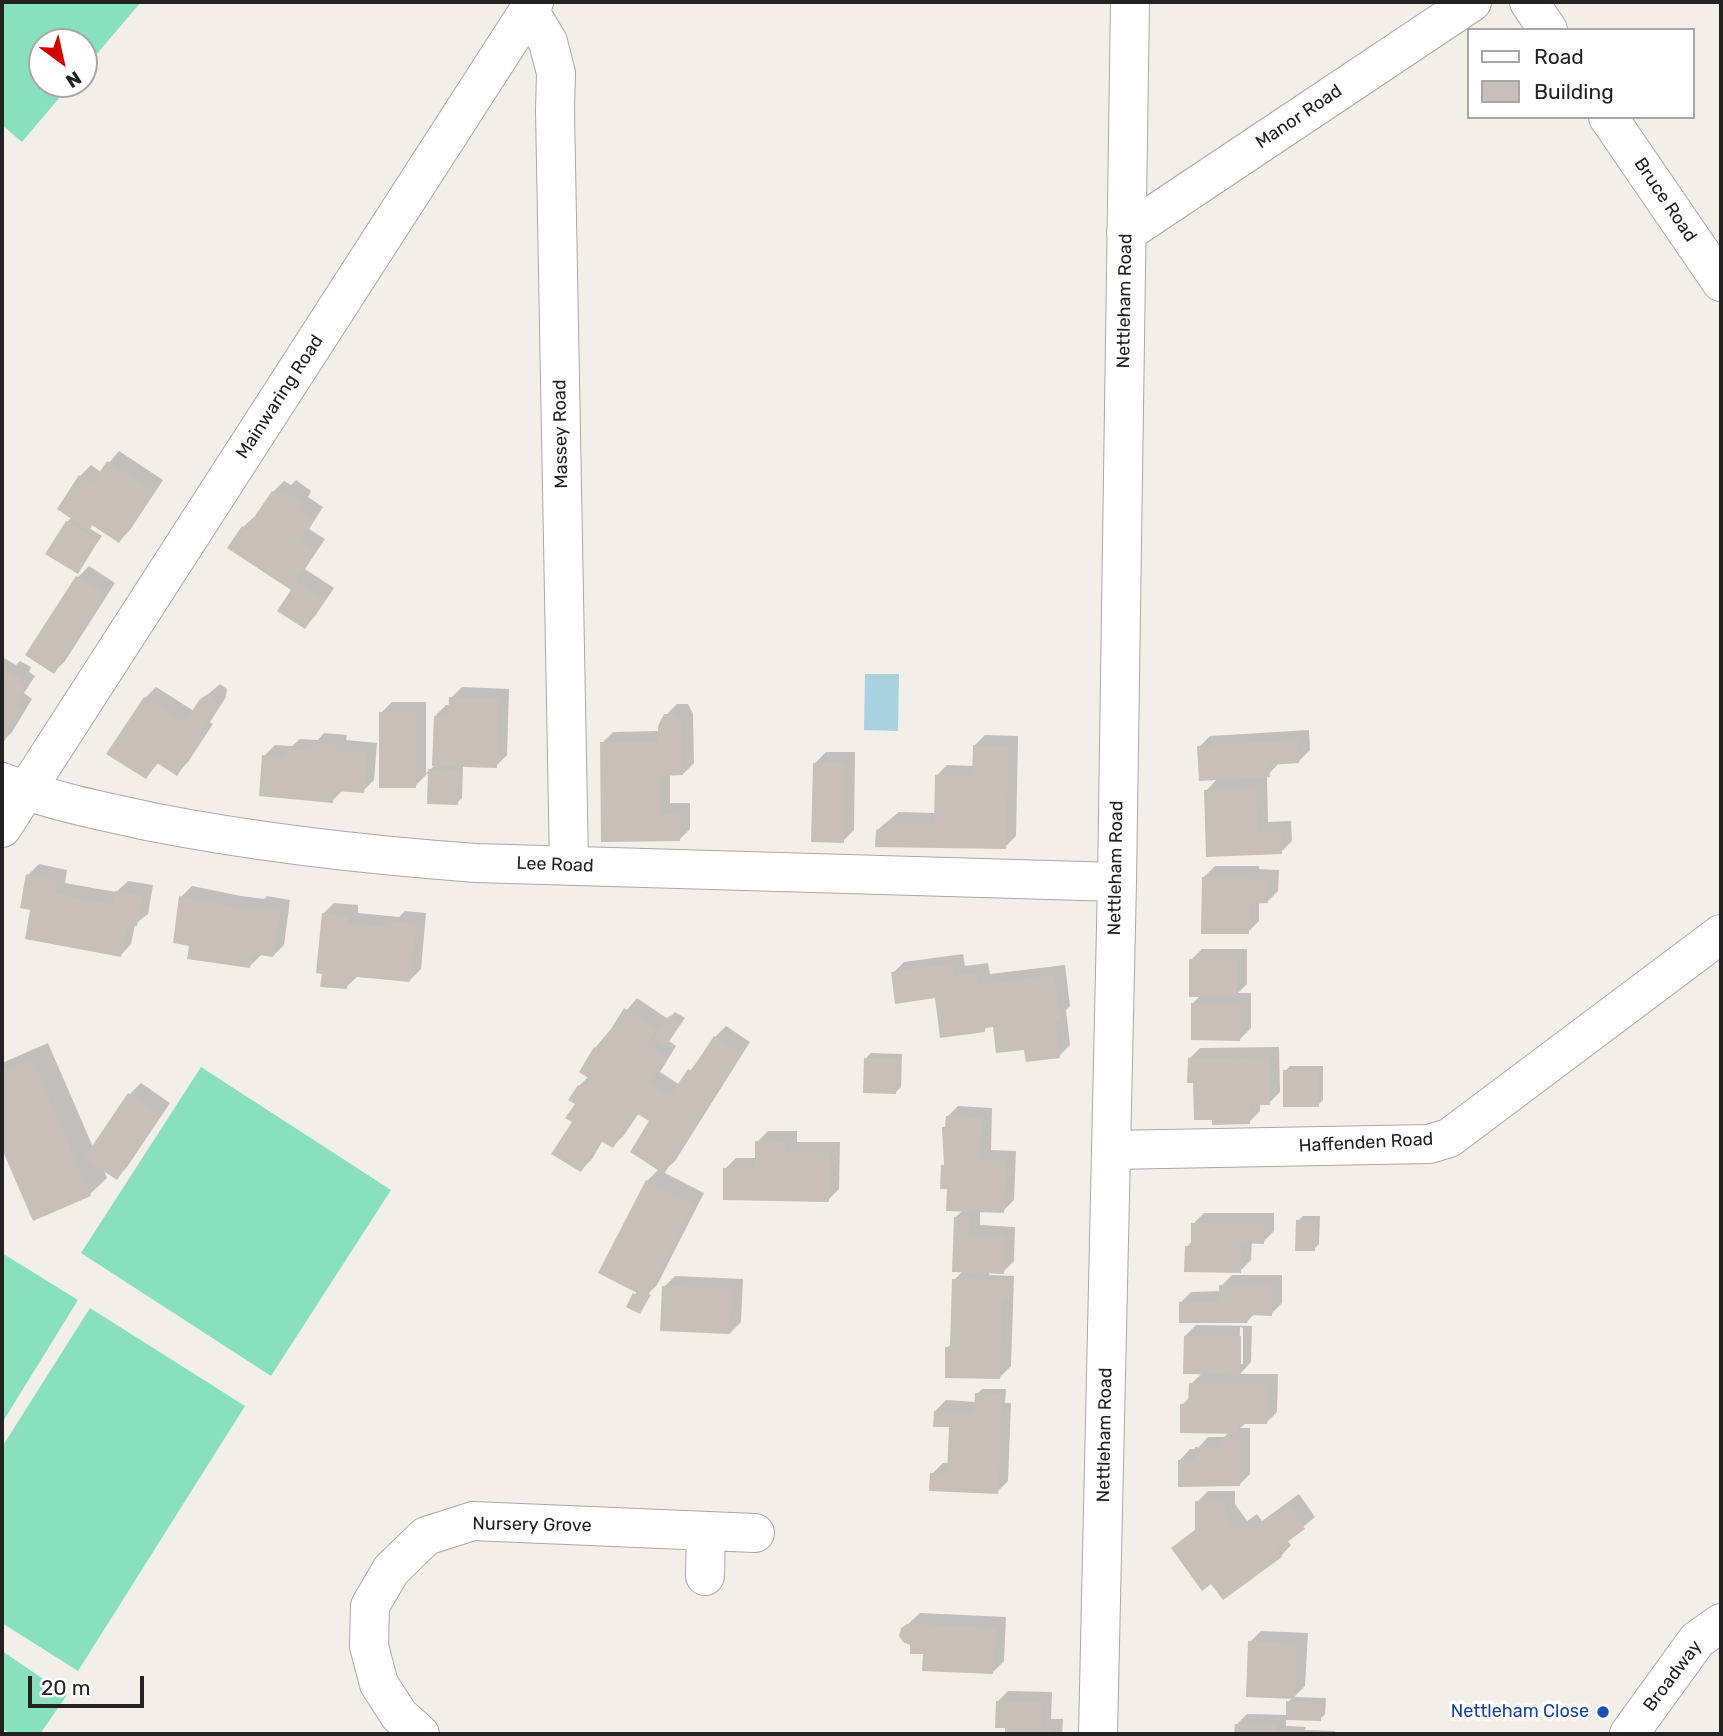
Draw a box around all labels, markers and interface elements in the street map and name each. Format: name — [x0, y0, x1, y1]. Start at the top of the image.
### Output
north arrow — [28, 28, 98, 98]
legend — [1468, 28, 1695, 119]
text: Road — [1534, 44, 1584, 69]
text: N — [62, 66, 86, 93]
text: Building — [1534, 79, 1614, 104]
street label: Manor Road — [1252, 80, 1346, 154]
street label: Bruce Road — [1629, 154, 1701, 246]
street label: Nettleham Road — [1113, 233, 1137, 369]
street label: Mainwaring Road — [232, 331, 328, 463]
street label: Massey Road — [549, 379, 573, 489]
street label: Nettleham Road — [1104, 800, 1128, 936]
street label: Lee Road — [516, 853, 594, 877]
street label: Haffenden Road — [1298, 1129, 1434, 1157]
street label: Nettleham Road — [1093, 1367, 1117, 1503]
street label: Nursery Grove — [472, 1513, 592, 1537]
street label: Broadway — [1639, 1636, 1707, 1716]
scale bar — [32, 1662, 147, 1706]
text: 20 m — [41, 1675, 90, 1700]
place label: Nettleham Close — [1451, 1701, 1589, 1723]
marker: Nettleham Close — [1595, 1704, 1611, 1720]

